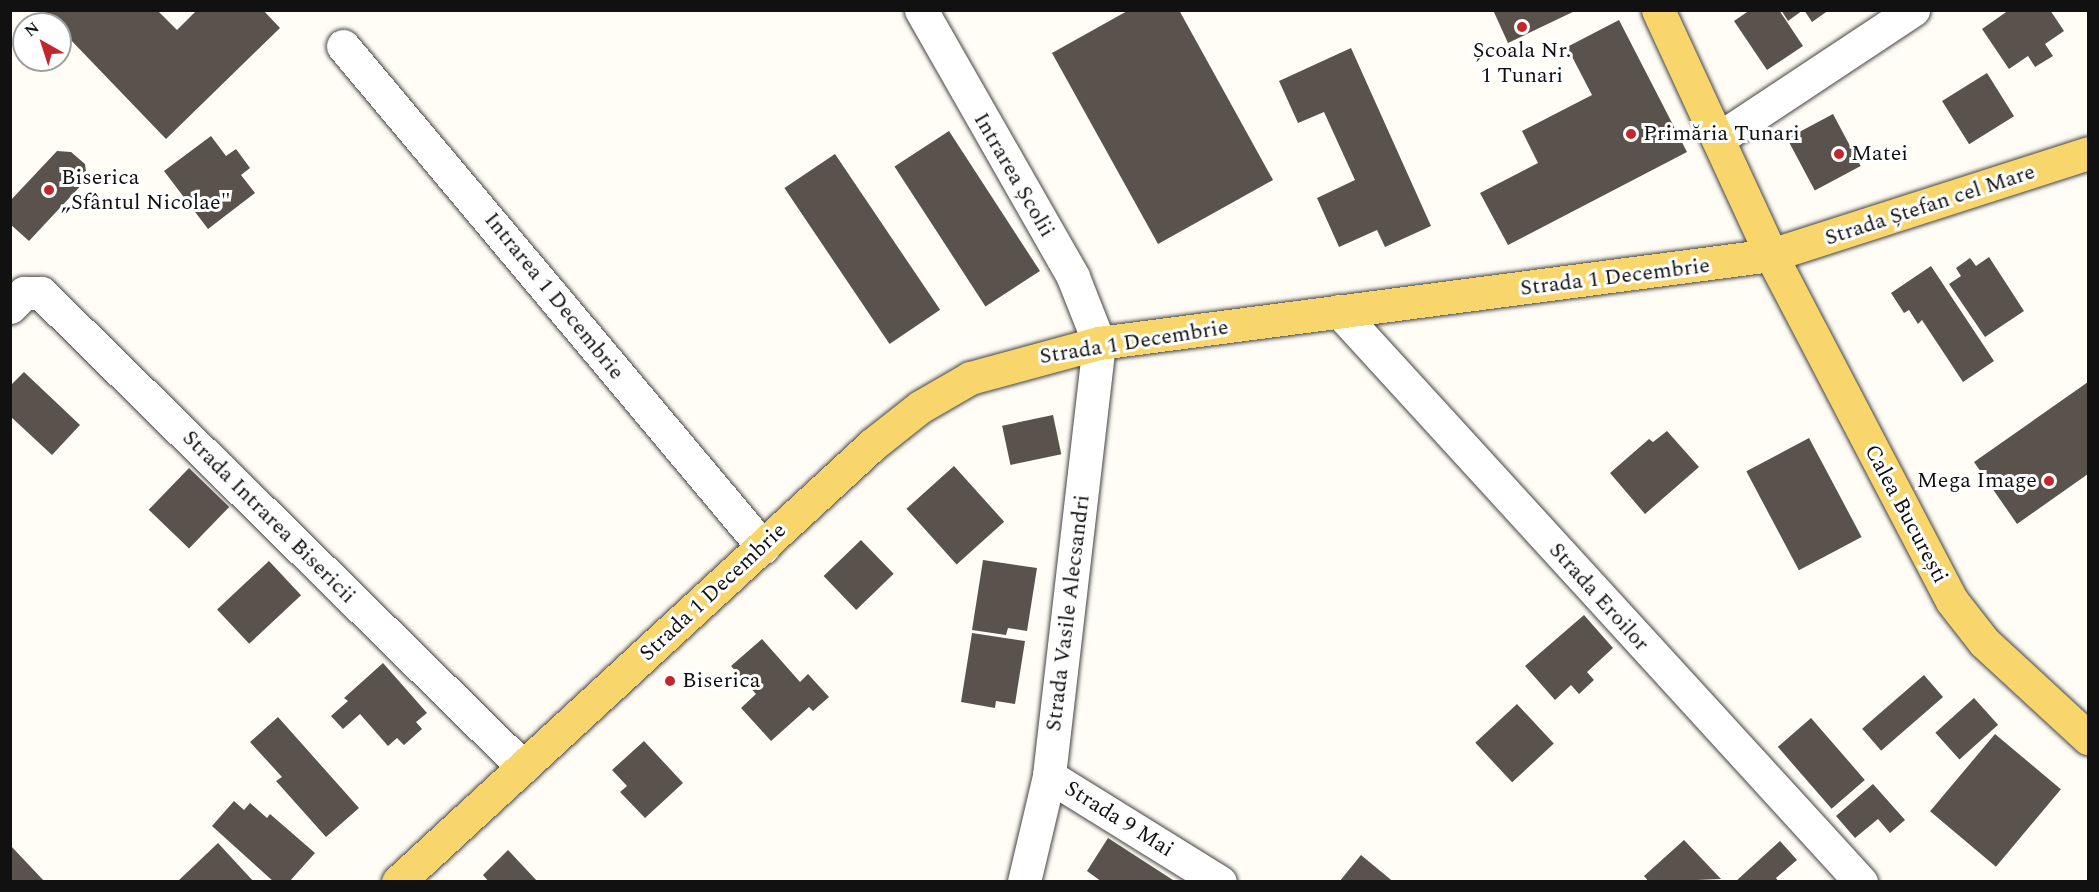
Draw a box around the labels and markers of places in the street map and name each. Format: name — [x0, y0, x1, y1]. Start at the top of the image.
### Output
marker: Școala Nr. 1 Tunari — [1515, 20, 1529, 34]
place label: Școala Nr. 1 Tunari — [1473, 37, 1571, 88]
place label: Primăria Tunari — [1643, 121, 1800, 147]
marker: Primăria Tunari — [1624, 127, 1638, 141]
place label: Matei — [1851, 141, 1908, 167]
marker: Matei — [1832, 147, 1846, 161]
place label: Biserica „Sfântul Nicolae" — [61, 164, 231, 216]
marker: Biserica „Sfântul Nicolae" — [42, 183, 56, 197]
place label: Mega Image — [1917, 468, 2037, 494]
marker: Mega Image — [2042, 474, 2056, 488]
place label: Biserica — [682, 668, 760, 694]
marker: Biserica — [663, 674, 677, 688]

